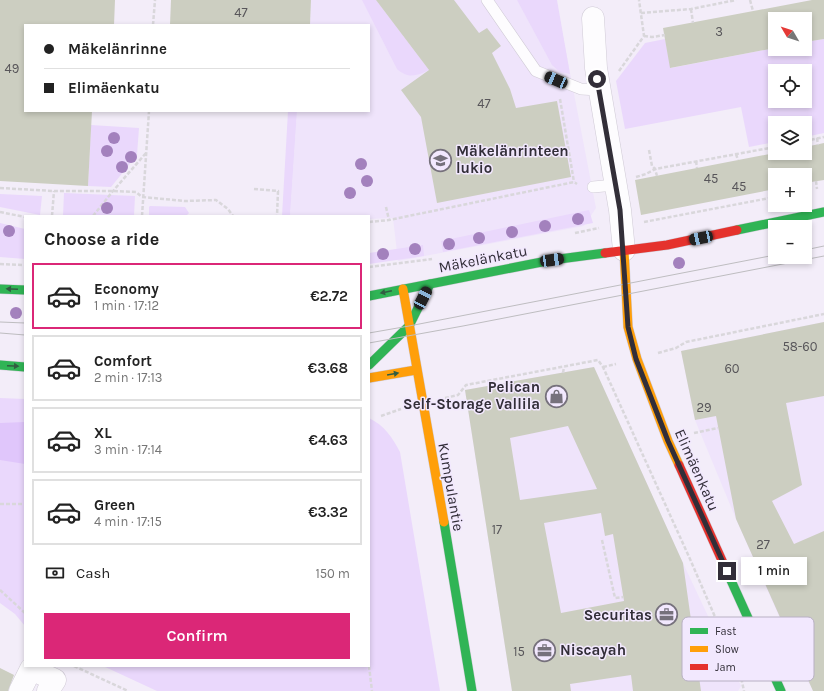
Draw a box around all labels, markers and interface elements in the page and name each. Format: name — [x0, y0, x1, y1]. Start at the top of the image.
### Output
house number: 47 — [234, 5, 248, 20]
north arrow — [768, 12, 812, 56]
map controls — [768, 12, 812, 264]
house number: 3 — [715, 24, 723, 39]
text: Mäkelänrinne — [68, 40, 167, 58]
house number: 49 — [5, 61, 19, 76]
button: locate — [768, 64, 812, 108]
car — [543, 70, 569, 90]
route start — [588, 70, 606, 88]
text: Elimäenkatu — [68, 79, 160, 97]
house number: 47 — [477, 96, 491, 111]
button: layers — [768, 116, 812, 160]
place label: Mäkelänrinteen lukio — [456, 142, 569, 177]
school or university icon: Mäkelänrinteen lukio — [427, 147, 453, 173]
button: + — [768, 168, 812, 212]
house number: 45 — [704, 171, 718, 186]
house number: 45 — [732, 179, 746, 194]
button: − — [768, 220, 812, 264]
text: Choose a ride — [44, 228, 159, 250]
car — [688, 230, 714, 246]
street label: Mäkelänkatu — [437, 242, 529, 276]
car — [539, 252, 565, 268]
icon: car — [46, 278, 82, 314]
text: Economy — [94, 280, 159, 298]
car — [412, 285, 434, 311]
one-way arrow — [6, 286, 19, 293]
text: €2.72 — [310, 287, 348, 305]
one-way arrow — [380, 290, 392, 296]
text: 1 min · 17:12 — [94, 298, 159, 313]
house number: 58-60 — [782, 339, 818, 354]
icon: car — [46, 350, 82, 386]
text: Comfort — [94, 352, 152, 370]
text: €3.68 — [308, 359, 348, 377]
house number: 60 — [724, 361, 740, 376]
one-way arrow — [6, 363, 19, 369]
text: 2 min · 17:13 — [94, 370, 162, 385]
one-way arrow — [386, 371, 399, 377]
place label: Pelican Self-Storage Vallila — [403, 378, 540, 413]
shop icon: Pelican Self-Storage Vallila — [543, 383, 569, 409]
house number: 29 — [696, 400, 712, 415]
icon: car — [46, 422, 82, 458]
text: XL — [94, 424, 112, 442]
street label: Elimäenkatu — [671, 426, 723, 514]
text: €4.63 — [309, 431, 348, 449]
street label: Kumpulantie — [434, 441, 468, 533]
text: 3 min · 17:14 — [94, 442, 162, 457]
icon: car — [46, 494, 82, 530]
text: Green — [94, 496, 135, 514]
text: €3.32 — [308, 503, 348, 521]
text: 4 min · 17:15 — [94, 514, 162, 529]
house number: 17 — [492, 522, 502, 537]
house number: 27 — [756, 537, 770, 552]
callout: 1 min — [741, 557, 807, 585]
icon: cash — [44, 562, 66, 584]
route end — [718, 562, 736, 580]
text: 1 min — [758, 563, 790, 578]
text: Cash — [76, 564, 110, 582]
text: 150 m — [315, 566, 350, 581]
office icon: Securitas — [654, 602, 680, 628]
place label: Securitas — [584, 606, 652, 624]
button: Confirm — [44, 613, 350, 659]
legend — [682, 617, 814, 681]
text: Fast — [715, 625, 736, 638]
office icon: Niscayah — [531, 637, 557, 663]
place label: Niscayah — [560, 641, 626, 659]
text: Slow — [715, 643, 739, 656]
house number: 15 — [513, 644, 525, 659]
text: Jam — [715, 661, 736, 674]

